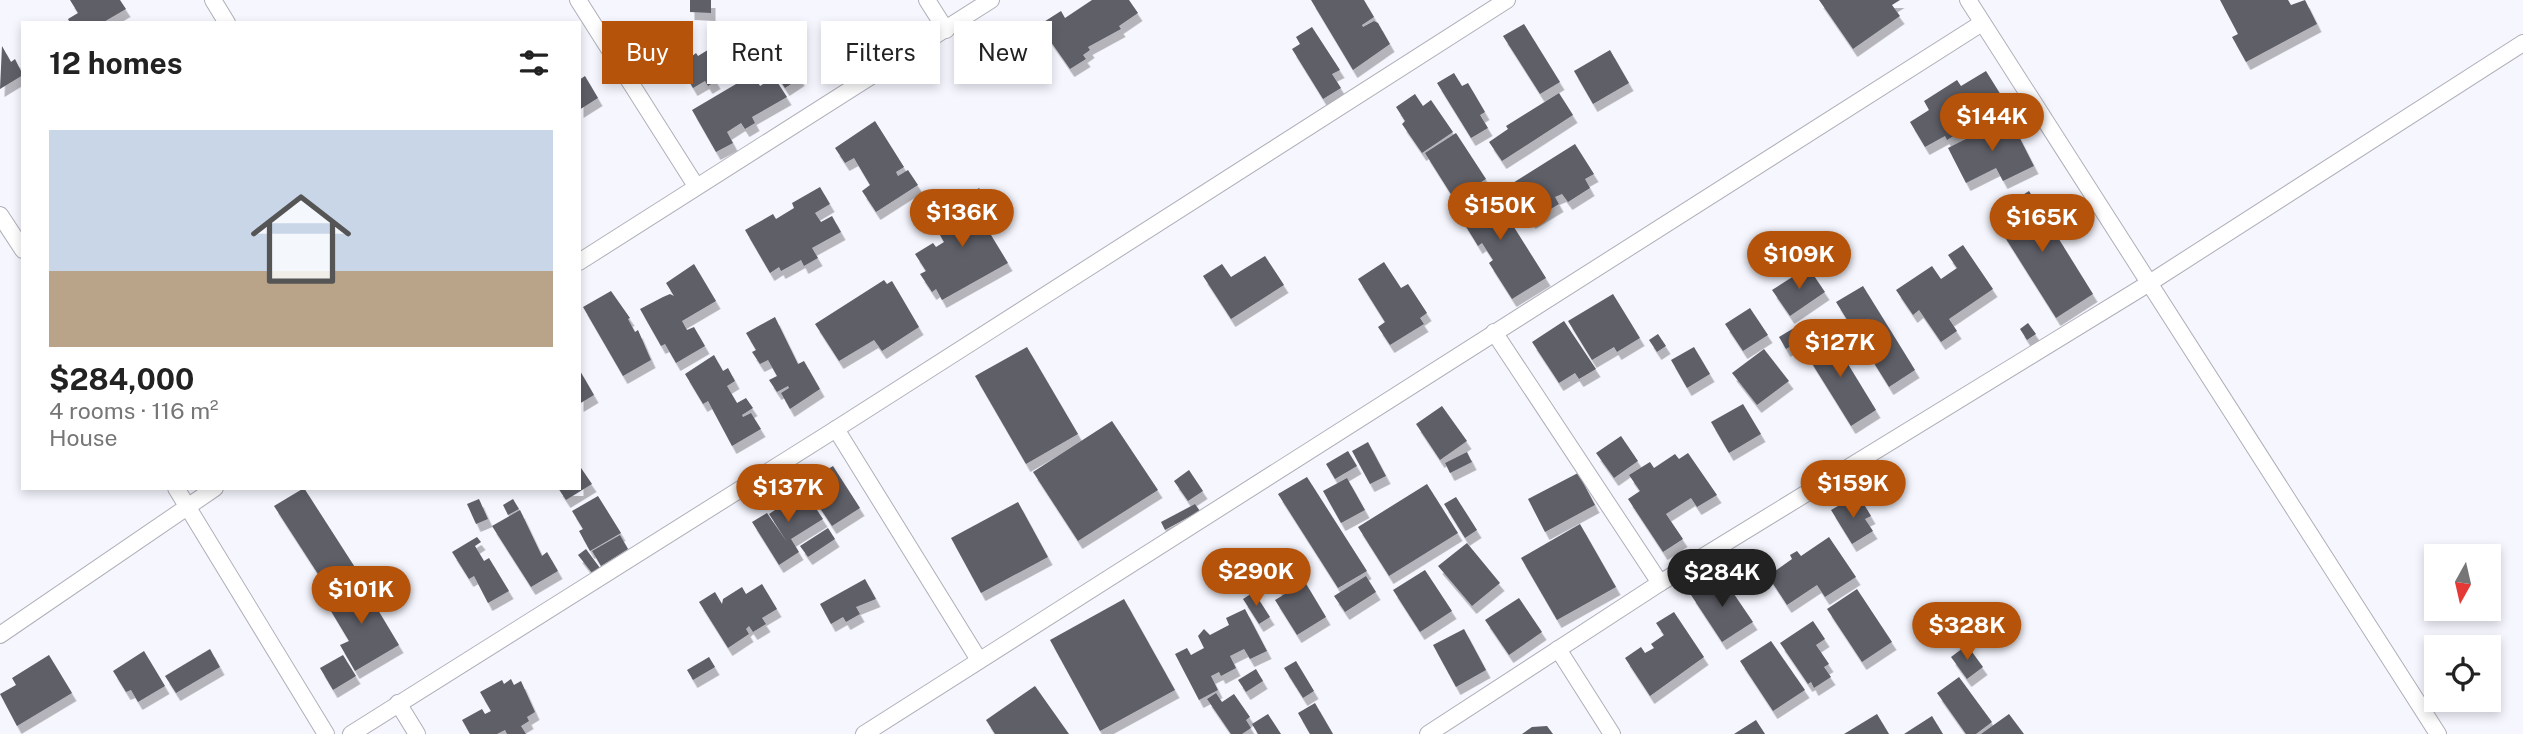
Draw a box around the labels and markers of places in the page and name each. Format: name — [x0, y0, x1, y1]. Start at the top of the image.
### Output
pin: $144K — [1943, 94, 2041, 153]
pin: $150K — [1451, 182, 1549, 242]
pin: $136K — [913, 190, 1011, 249]
pin: $165K — [1993, 194, 2091, 254]
pin: $109K — [1750, 232, 1848, 291]
pin: $127K — [1791, 320, 1889, 379]
pin: $159K — [1804, 461, 1902, 520]
pin: $137K — [739, 464, 837, 524]
pin: $290K — [1207, 548, 1305, 608]
pin: $284K — [1673, 550, 1771, 609]
pin: $101K — [312, 566, 410, 626]
pin: $328K — [1918, 602, 2016, 662]

